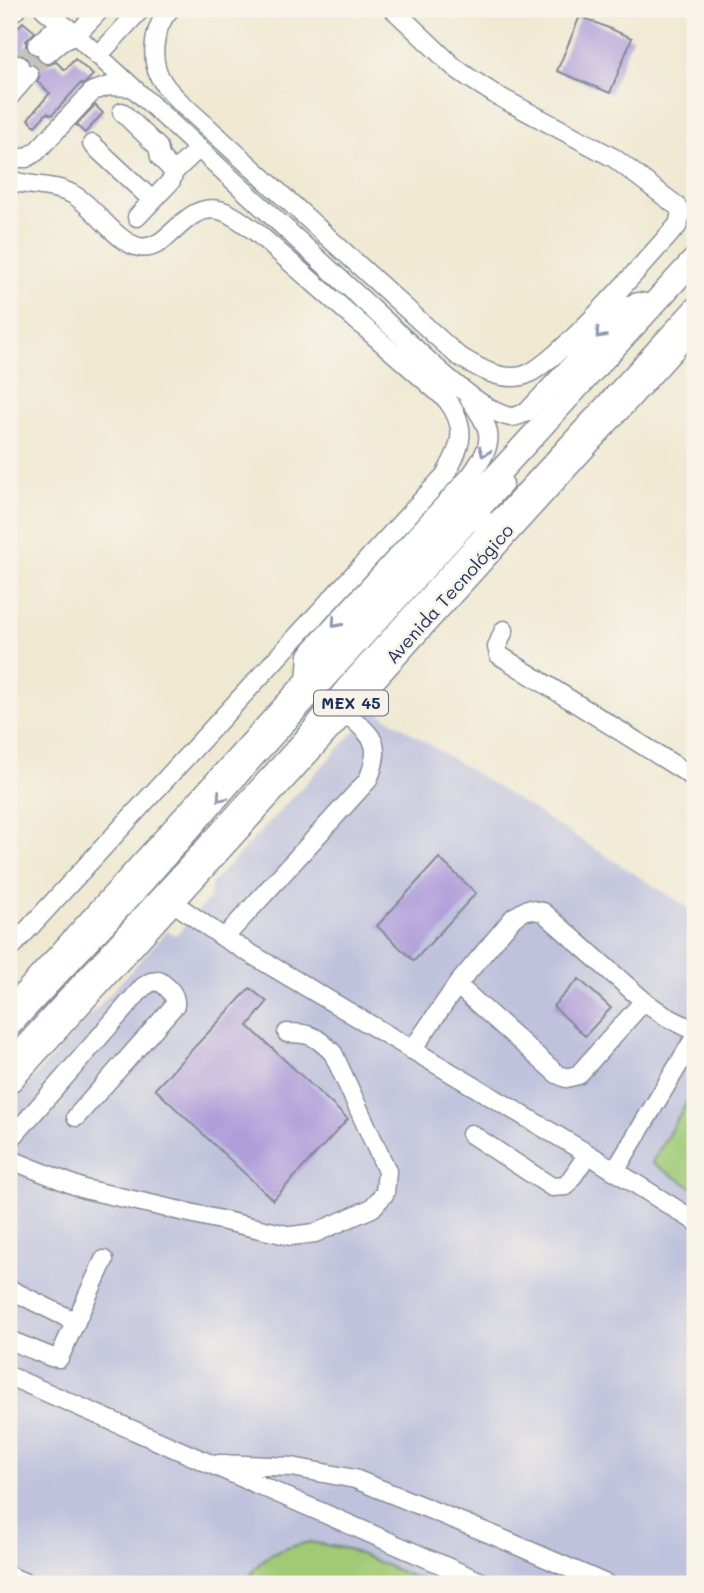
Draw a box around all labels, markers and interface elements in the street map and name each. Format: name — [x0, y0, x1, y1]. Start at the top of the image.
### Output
one-way arrow — [595, 326, 608, 339]
one-way arrow — [478, 445, 492, 458]
street label: Avenida Tecnológico — [380, 518, 519, 668]
one-way arrow — [332, 615, 344, 628]
road number: MEX 45 — [314, 690, 388, 716]
one-way arrow — [217, 789, 229, 802]

